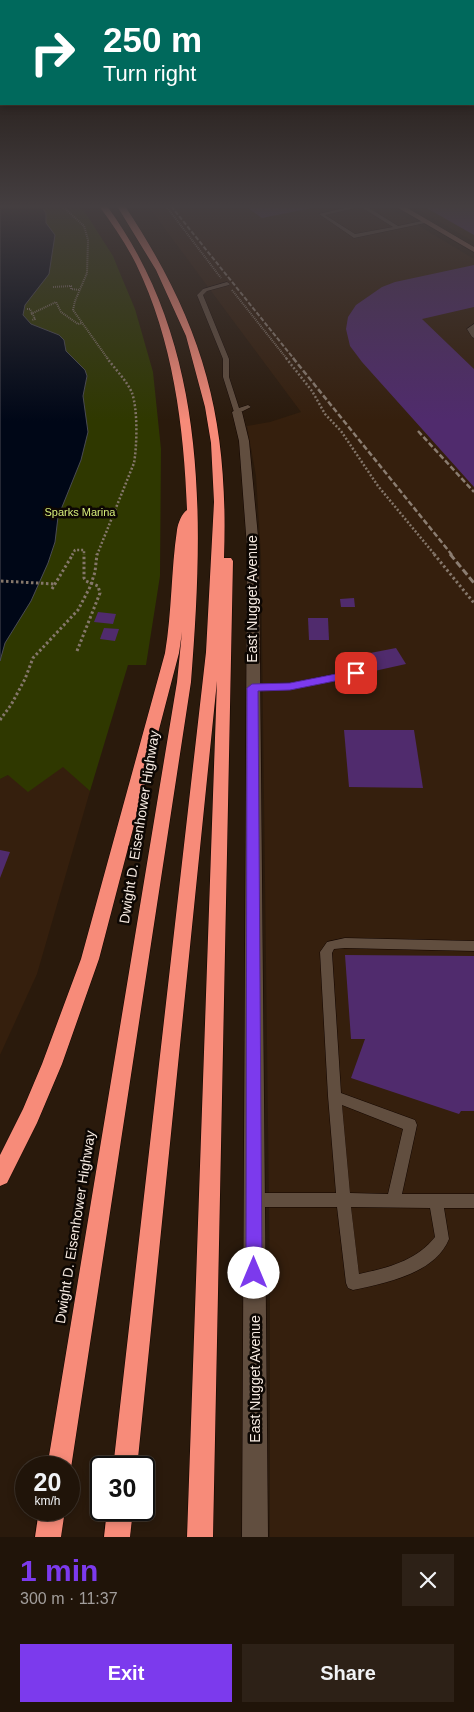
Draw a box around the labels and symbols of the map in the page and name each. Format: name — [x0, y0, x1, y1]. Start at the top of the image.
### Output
park label: Sparks Marina — [45, 506, 116, 518]
street label: East Nugget Avenue — [244, 535, 260, 663]
pin — [335, 652, 377, 694]
street label: Dwight D. Eisenhower Highway — [116, 729, 162, 925]
street label: Dwight D. Eisenhower Highway — [52, 1129, 98, 1325]
position arrow — [227, 1246, 279, 1298]
street label: East Nugget Avenue — [247, 1315, 263, 1443]
speed limit sign: 30 — [90, 1456, 155, 1521]

